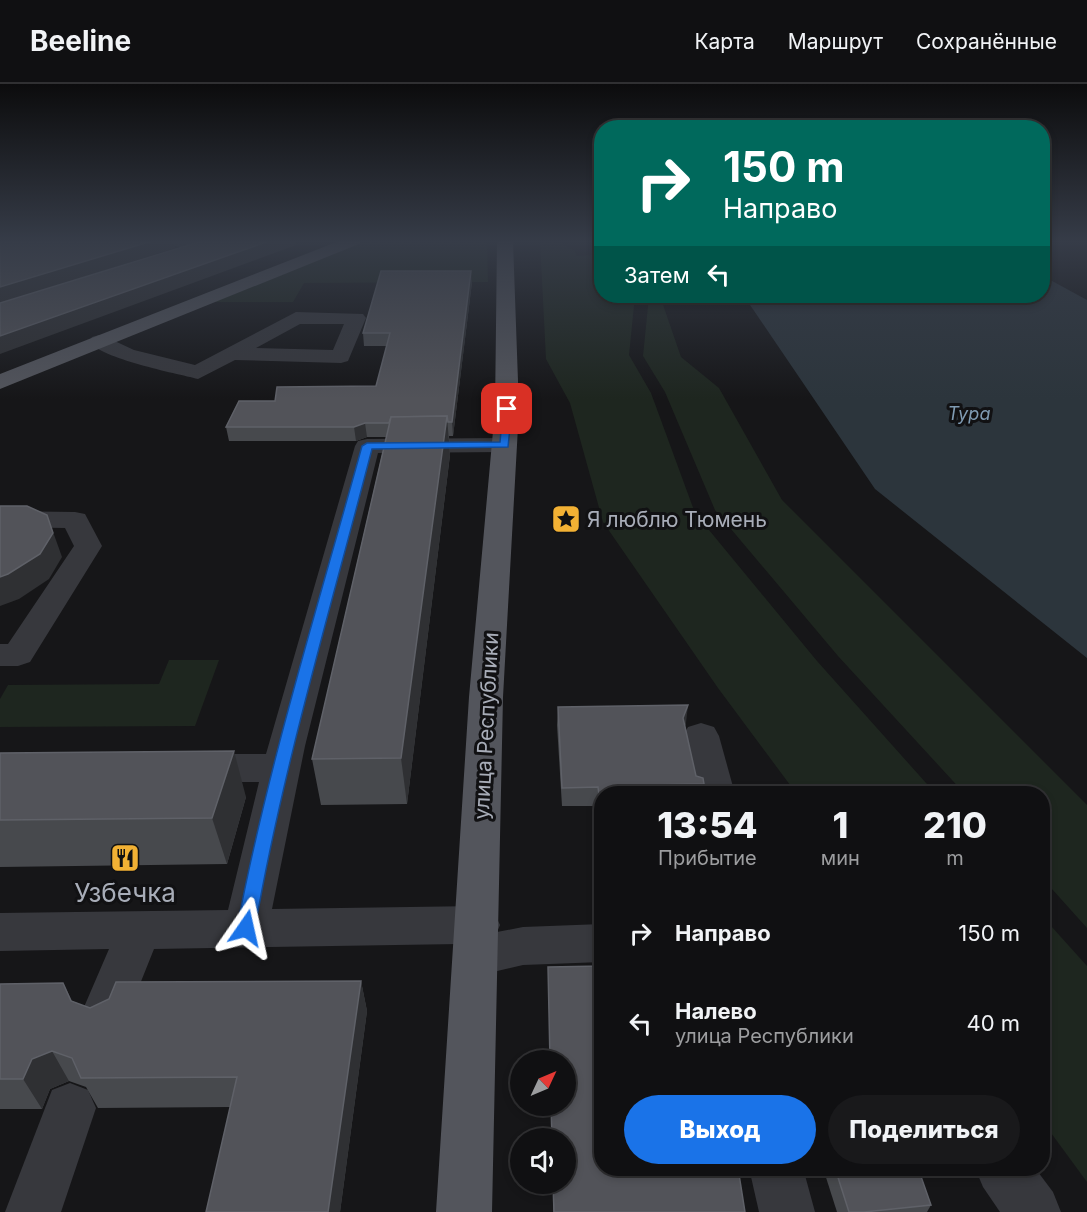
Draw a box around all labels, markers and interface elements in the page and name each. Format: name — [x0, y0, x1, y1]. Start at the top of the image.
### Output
text: Beeline — [30, 24, 131, 58]
text: Карта — [694, 29, 755, 54]
text: Маршрут — [788, 29, 883, 54]
text: Сохранённые — [916, 29, 1057, 54]
text: 150 m — [723, 141, 845, 192]
icon: right — [624, 144, 702, 222]
text: Направо — [723, 192, 838, 225]
icon: left — [702, 258, 735, 291]
text: Затем — [624, 262, 690, 288]
pin — [481, 383, 532, 434]
icon: arrive — [490, 392, 523, 425]
water label: Тура — [948, 403, 990, 424]
place icon: Я люблю Тюмень — [550, 503, 582, 535]
place label: Я люблю Тюмень — [587, 507, 767, 532]
street label: улица Республики — [469, 632, 503, 820]
text: 13:54 — [657, 803, 758, 847]
text: 1 — [832, 803, 848, 847]
text: 210 — [923, 803, 987, 847]
restaurant icon: Узбечка — [109, 842, 141, 874]
text: Прибытие — [658, 846, 757, 870]
text: мин — [821, 846, 860, 870]
text: m — [946, 846, 964, 870]
place label: Узбечка — [74, 877, 176, 908]
position arrow — [214, 896, 278, 960]
icon: right — [624, 917, 657, 950]
text: Направо — [675, 920, 771, 946]
text: 150 m — [958, 920, 1020, 946]
text: Налево — [675, 998, 757, 1024]
icon: left — [624, 1007, 657, 1040]
text: 40 m — [966, 1010, 1020, 1036]
text: улица Республики — [675, 1024, 854, 1048]
north arrow — [510, 1050, 576, 1116]
map controls — [510, 1050, 576, 1194]
button: Выход — [624, 1095, 816, 1164]
button: Поделиться — [828, 1095, 1020, 1164]
button: sound — [510, 1128, 576, 1194]

